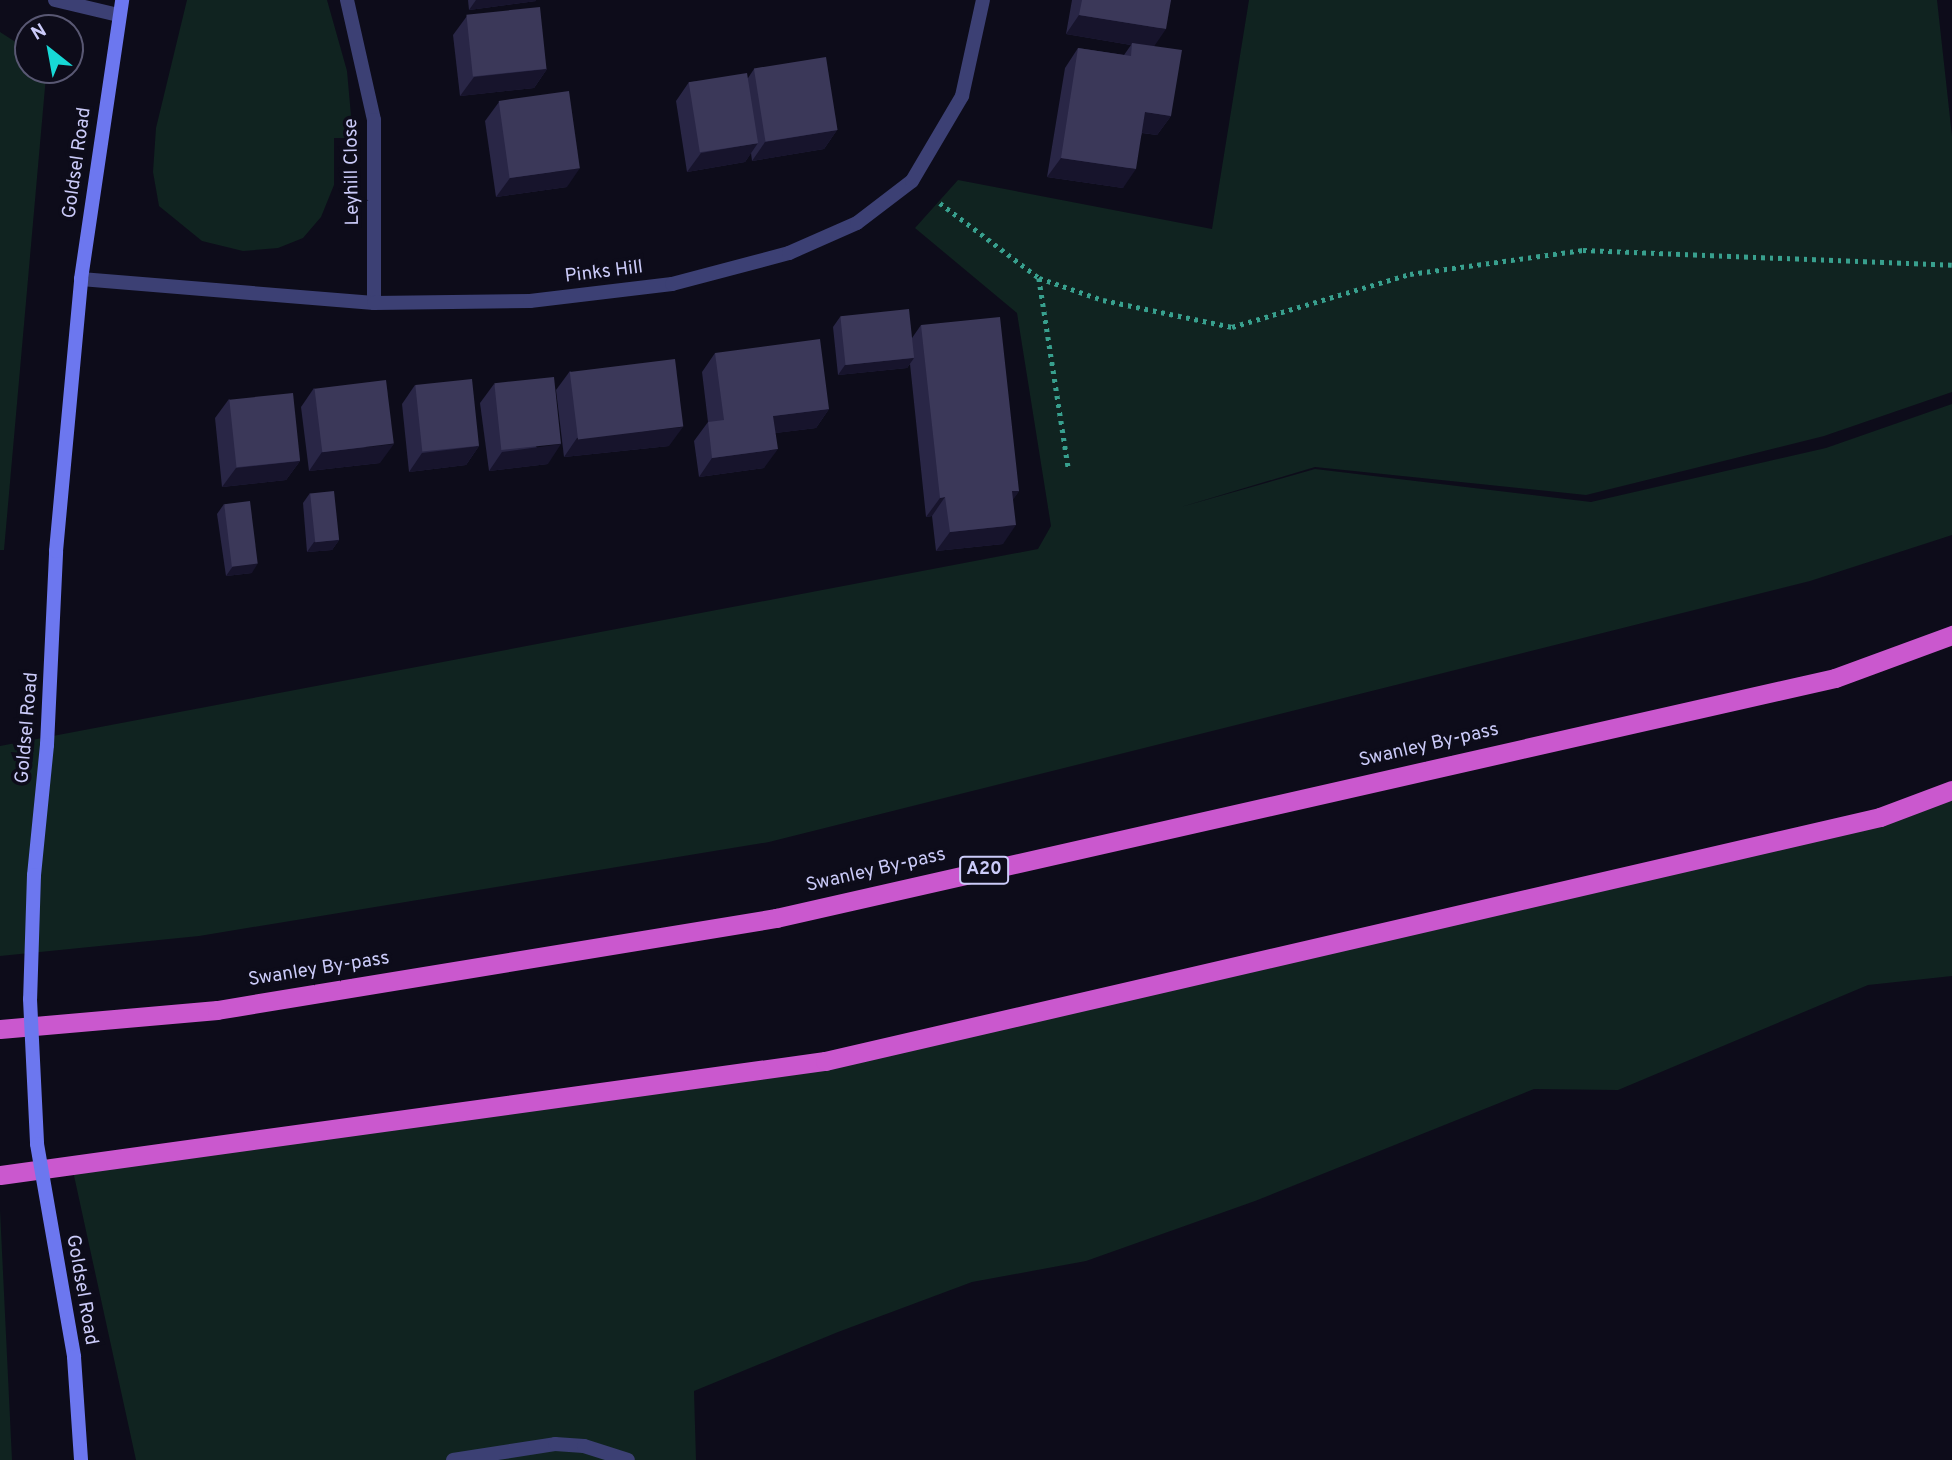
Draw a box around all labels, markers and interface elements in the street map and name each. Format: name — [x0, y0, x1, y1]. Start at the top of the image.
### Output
north arrow — [14, 14, 84, 84]
text: N — [27, 19, 51, 47]
street label: Goldsel Road — [59, 106, 97, 220]
street label: Leyhill Close — [341, 118, 365, 226]
street label: Pinks Hill — [564, 257, 644, 289]
street label: Goldsel Road — [12, 671, 44, 785]
street label: Swanley By-pass — [1357, 719, 1501, 773]
street label: Swanley By-pass — [804, 844, 948, 898]
road number: A20 — [958, 856, 1010, 884]
street label: Swanley By-pass — [247, 948, 391, 992]
street label: Goldsel Road — [60, 1233, 102, 1347]

